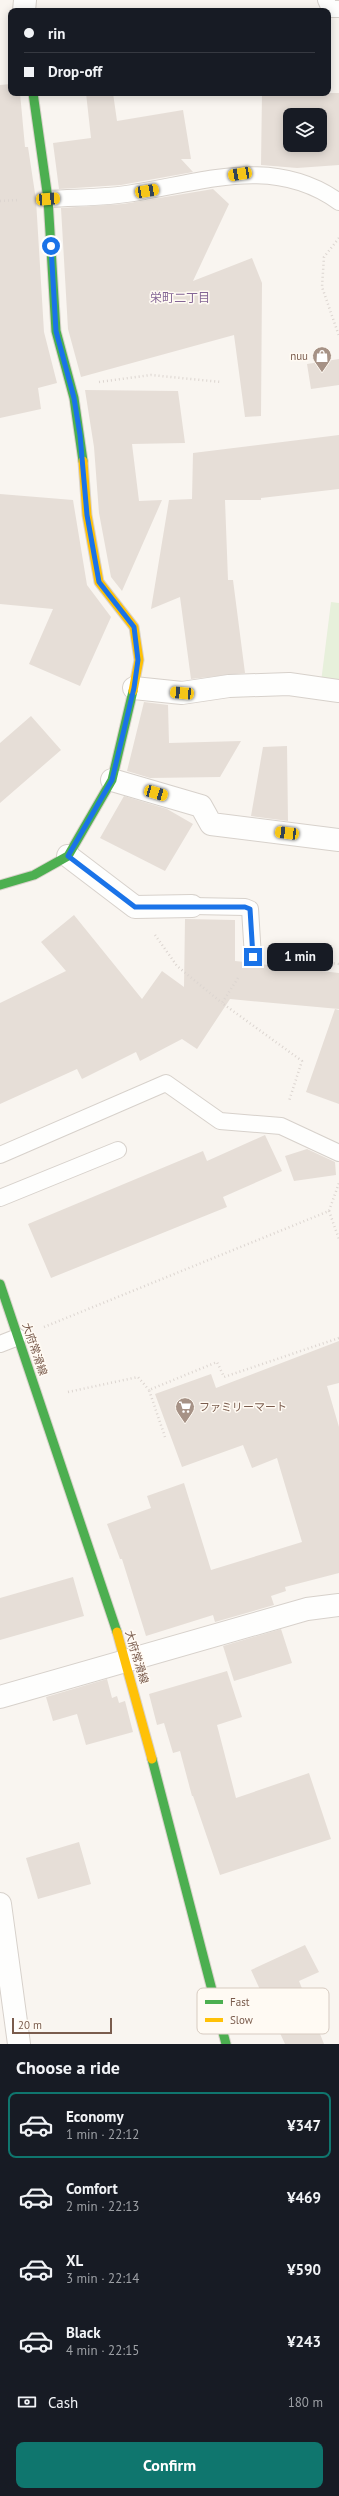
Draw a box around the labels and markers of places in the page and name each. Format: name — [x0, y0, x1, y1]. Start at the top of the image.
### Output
shop icon: nuu — [311, 345, 333, 373]
place label: nuu — [290, 349, 308, 363]
supermarket icon: ファミリーマート — [174, 1396, 196, 1424]
place label: ファミリーマート — [199, 1400, 287, 1414]

